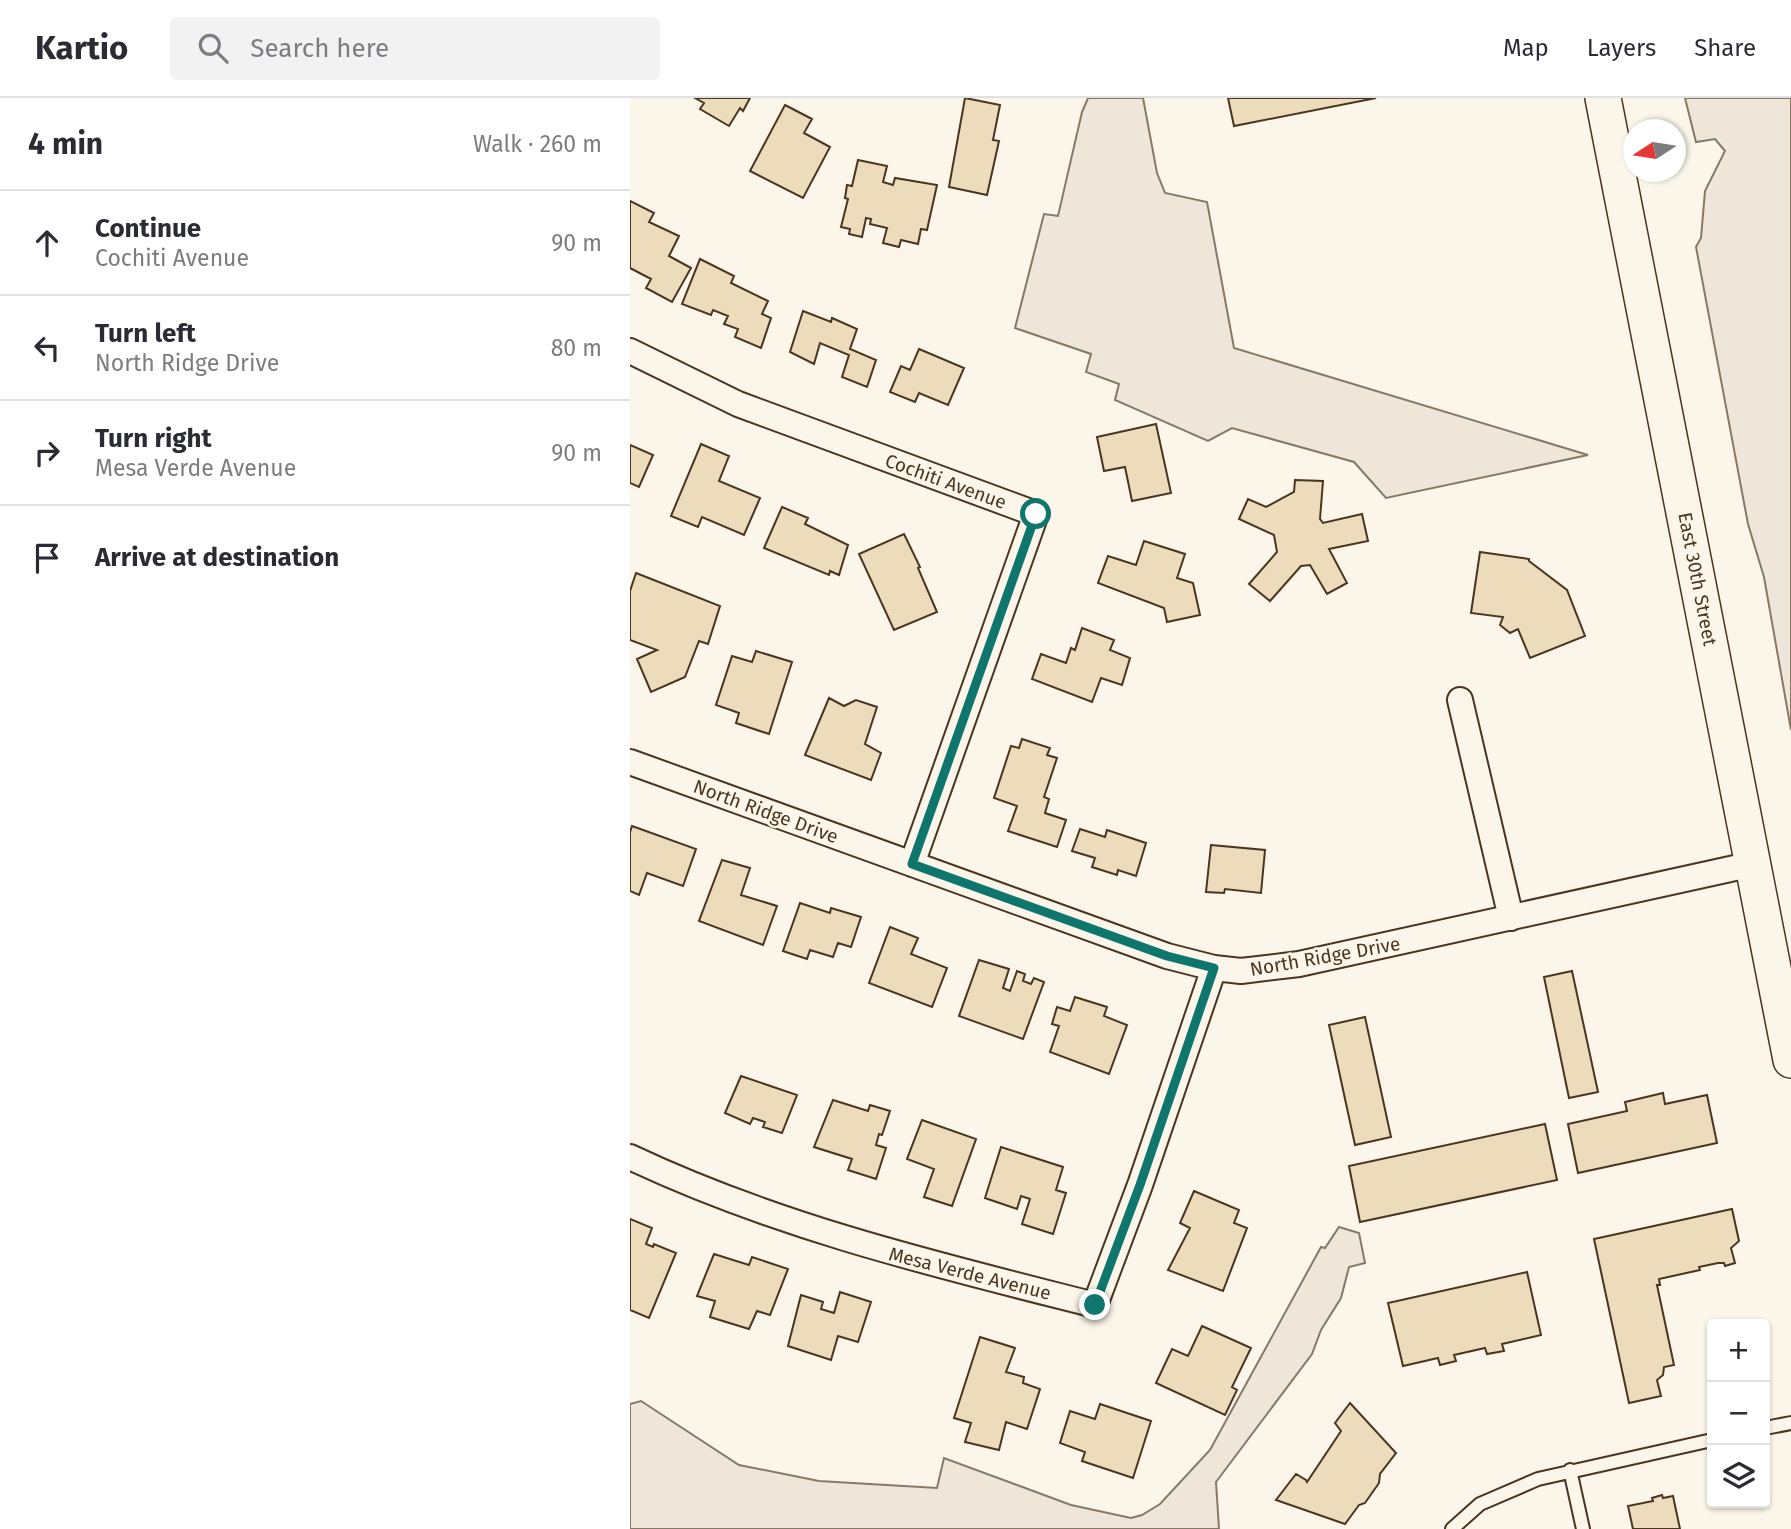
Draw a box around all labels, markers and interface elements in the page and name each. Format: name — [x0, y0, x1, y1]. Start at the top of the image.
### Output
search box — [170, 17, 660, 80]
text: Kartio — [35, 28, 128, 68]
icon: search — [194, 29, 232, 67]
text: Search here — [250, 33, 389, 64]
text: Map — [1503, 34, 1549, 62]
text: Layers — [1587, 34, 1656, 62]
text: Share — [1694, 34, 1756, 62]
north arrow — [1623, 119, 1686, 182]
text: 4 min — [28, 126, 103, 162]
text: Walk · 260 m — [473, 130, 602, 158]
text: Continue — [95, 213, 201, 244]
icon: ahead — [28, 224, 66, 262]
text: 90 m — [551, 229, 602, 257]
text: Cochiti Avenue — [95, 244, 249, 272]
text: Turn left — [95, 318, 196, 349]
icon: left — [28, 329, 66, 367]
text: 80 m — [551, 334, 602, 362]
text: North Ridge Drive — [95, 349, 279, 377]
text: Turn right — [95, 423, 212, 454]
icon: right — [28, 434, 66, 472]
text: 90 m — [551, 439, 602, 467]
street label: Cochiti Avenue — [882, 449, 1010, 514]
text: Mesa Verde Avenue — [95, 454, 296, 482]
route start — [1020, 498, 1051, 529]
street label: East 30th Street — [1673, 510, 1722, 648]
icon: arrive — [28, 539, 66, 577]
text: Arrive at destination — [95, 542, 339, 573]
street label: North Ridge Drive — [690, 775, 841, 848]
street label: North Ridge Drive — [1248, 932, 1402, 981]
street label: Mesa Verde Avenue — [886, 1242, 1053, 1305]
route end — [1079, 1289, 1110, 1320]
map controls — [1707, 1319, 1770, 1508]
button: + — [1707, 1319, 1770, 1382]
button: − — [1707, 1382, 1770, 1445]
button: layers — [1707, 1445, 1770, 1508]

